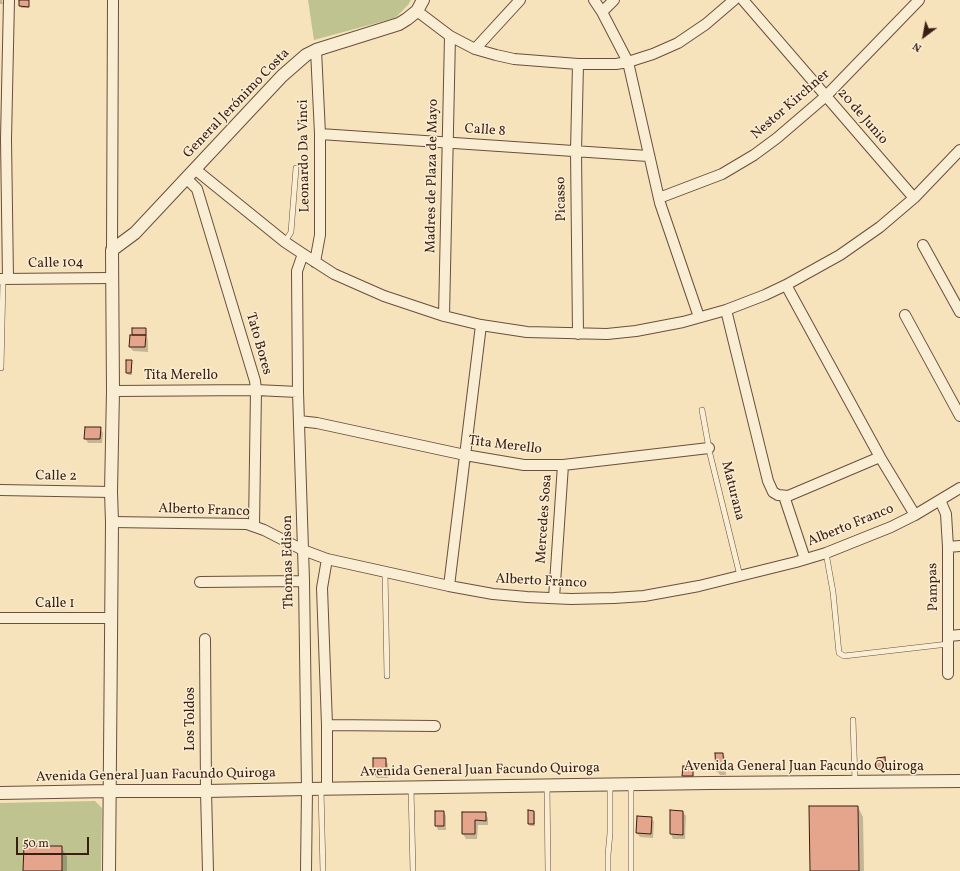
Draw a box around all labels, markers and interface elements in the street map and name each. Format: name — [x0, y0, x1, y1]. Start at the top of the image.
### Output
north arrow — [904, 16, 944, 56]
text: N — [910, 38, 925, 55]
street label: General Jerónimo Costa — [180, 46, 294, 162]
street label: Nestor Kirchner — [748, 66, 834, 144]
street label: 20 de Junio — [833, 86, 891, 148]
street label: Leonardo Da Vinci — [296, 99, 314, 213]
street label: Madres de Plaza de Mayo — [423, 99, 443, 253]
street label: Calle 8 — [464, 121, 506, 141]
street label: Picasso — [553, 176, 571, 222]
street label: Calle 104 — [28, 255, 84, 273]
street label: Tato Bores — [241, 311, 275, 377]
street label: Tita Merello — [144, 368, 218, 384]
street label: Tita Merello — [467, 433, 543, 459]
street label: Maturana — [716, 459, 748, 523]
street label: Calle 2 — [35, 468, 77, 486]
street label: Mercedes Sosa — [533, 474, 557, 564]
street label: Alberto Franco — [158, 501, 250, 521]
street label: Alberto Franco — [805, 501, 897, 551]
street label: Thomas Edison — [280, 515, 298, 609]
street label: Pampas — [925, 563, 943, 611]
street label: Alberto Franco — [495, 571, 587, 593]
street label: Calle 1 — [35, 596, 75, 612]
street label: Los Toldos — [183, 687, 199, 751]
street label: Avenida General Juan Facundo Quiroga — [684, 759, 924, 775]
street label: Avenida General Juan Facundo Quiroga — [360, 761, 600, 781]
street label: Avenida General Juan Facundo Quiroga — [36, 766, 276, 786]
scale bar — [18, 829, 91, 855]
text: 50 m — [23, 836, 49, 852]

